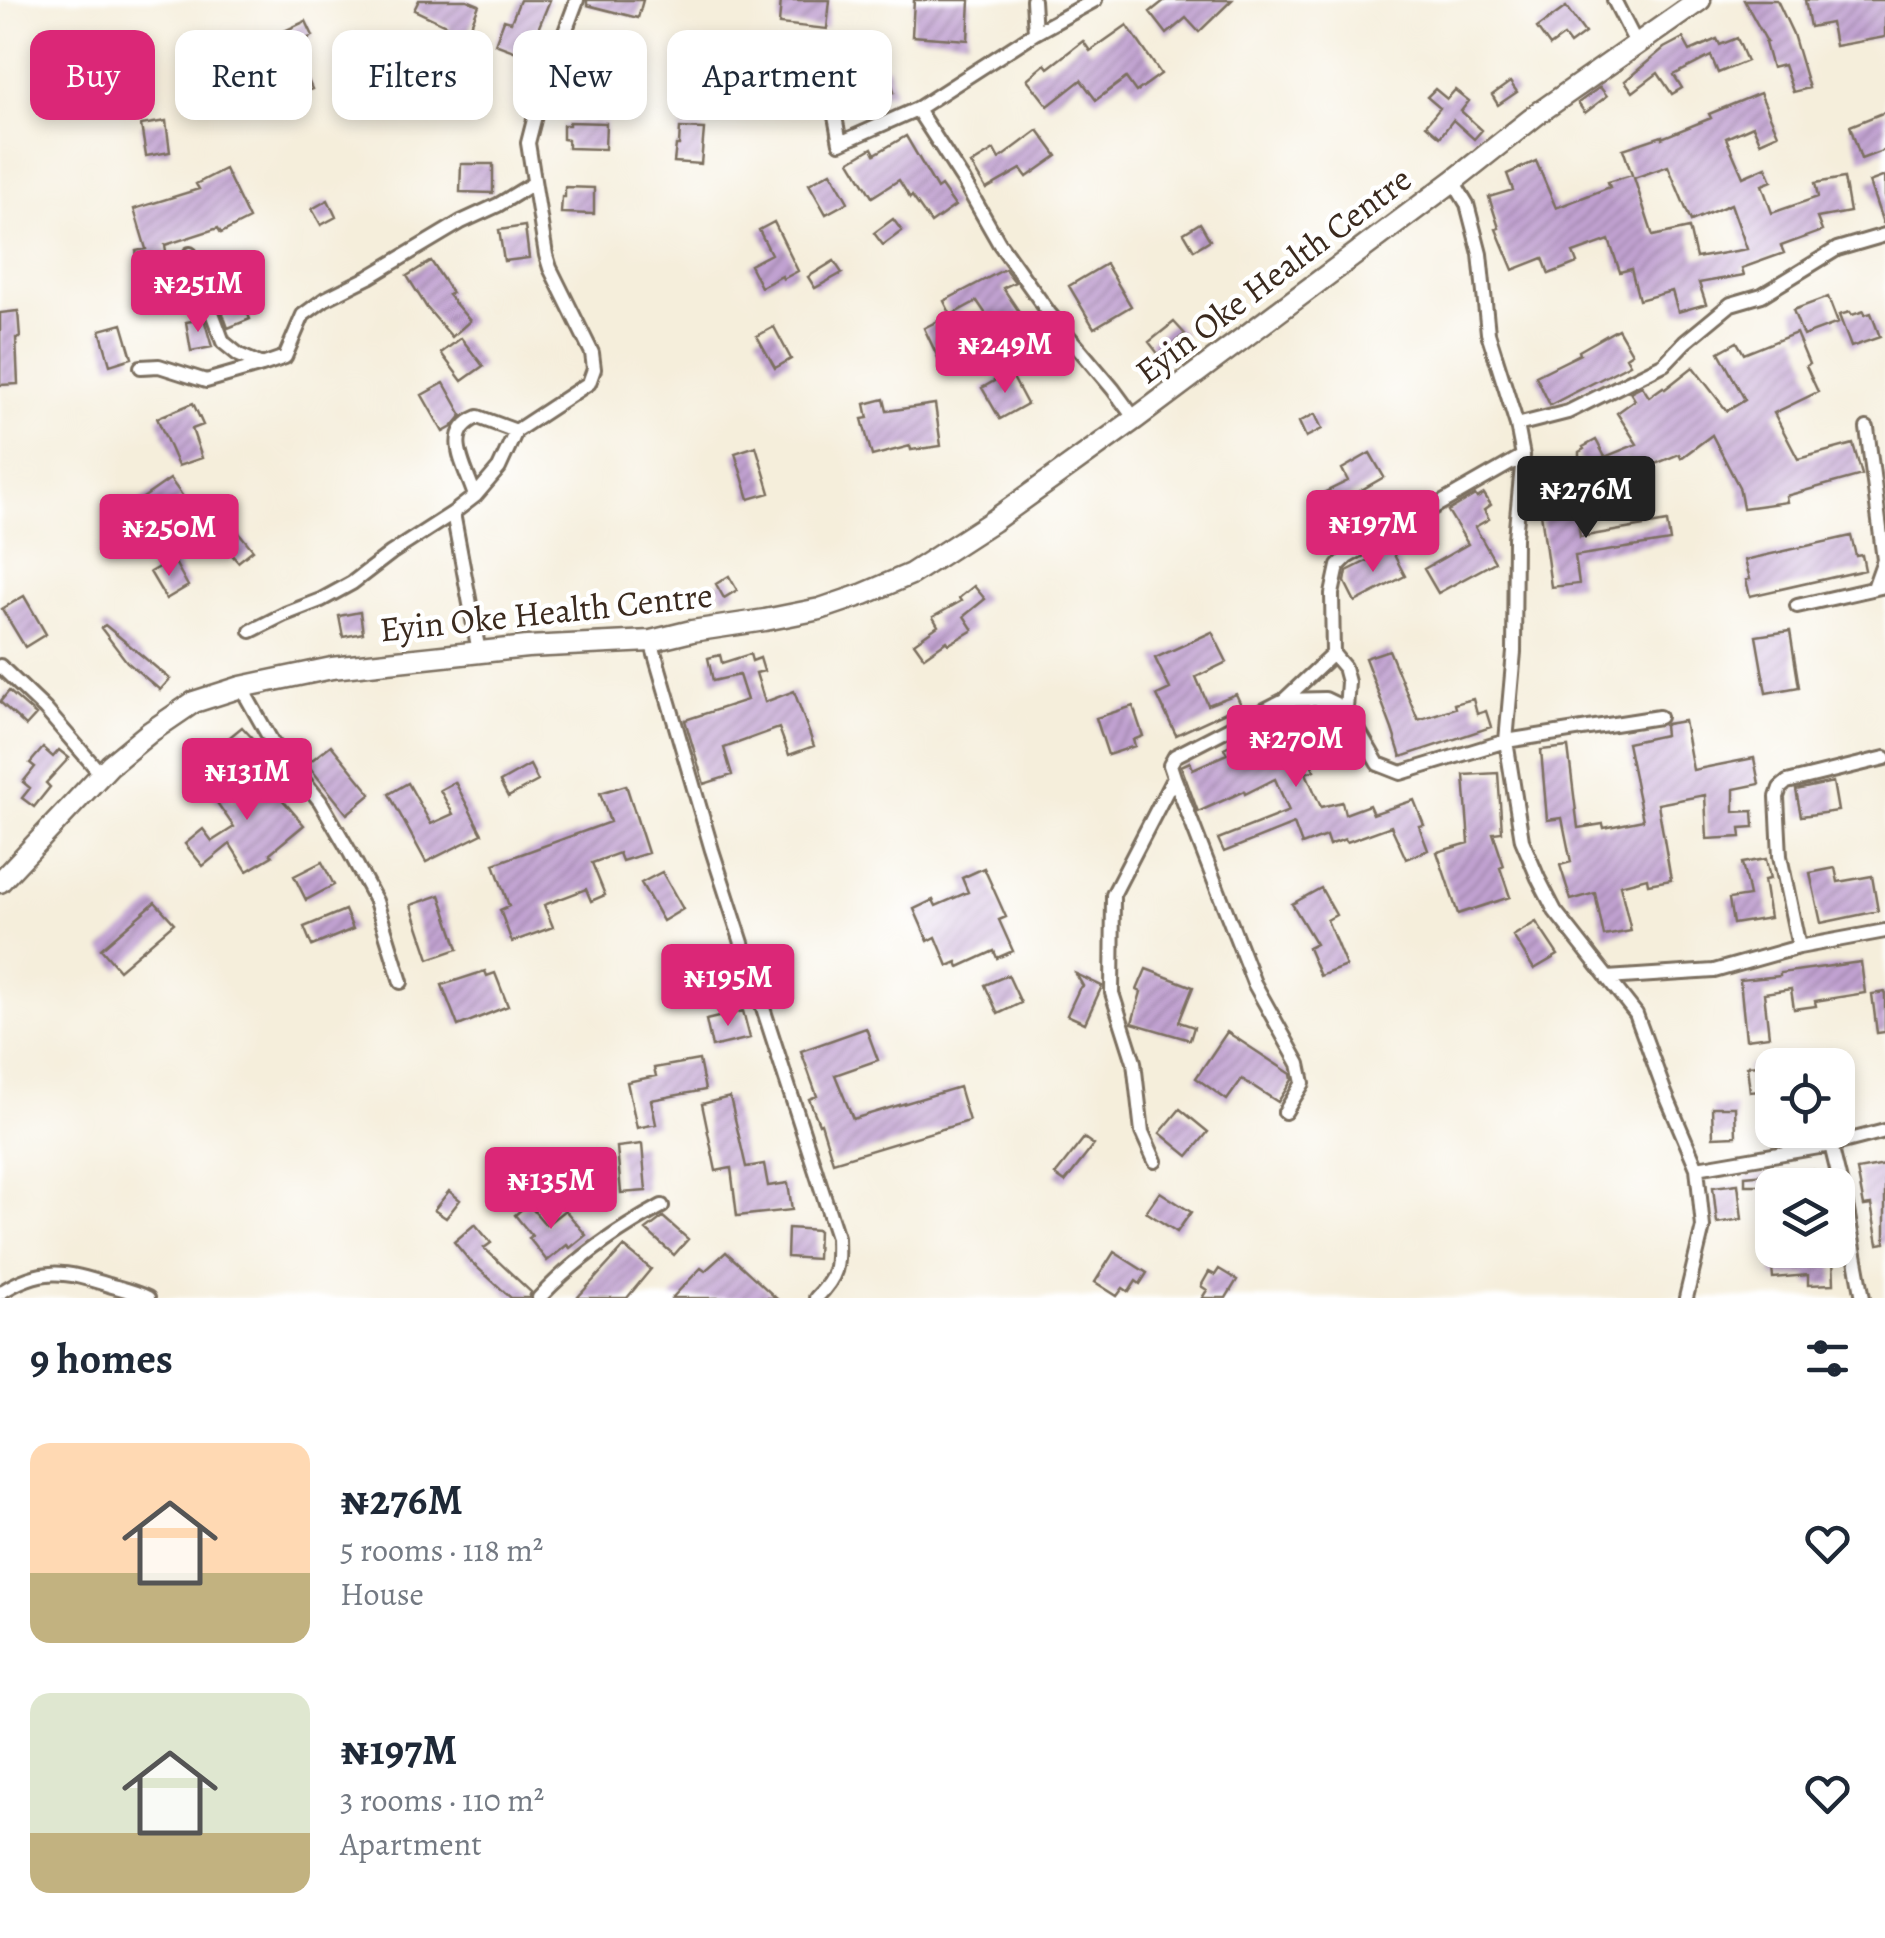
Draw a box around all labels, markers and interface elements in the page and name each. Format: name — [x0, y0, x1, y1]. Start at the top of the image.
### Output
chip: Buy — [30, 30, 155, 120]
chip: Rent — [175, 30, 312, 120]
chip: Filters — [332, 30, 493, 120]
chip: New — [513, 30, 647, 120]
chip: Apartment — [667, 30, 892, 120]
street label: Eyin Oke Health Centre — [1125, 155, 1421, 395]
pin: ₦251M — [128, 250, 268, 335]
text: ₦251M — [153, 260, 243, 304]
pin: ₦249M — [935, 311, 1075, 396]
text: ₦249M — [958, 321, 1052, 365]
pin: ₦276M — [1516, 456, 1656, 541]
text: ₦276M — [1539, 466, 1633, 510]
pin: ₦197M — [1303, 490, 1443, 575]
pin: ₦250M — [99, 494, 239, 579]
text: ₦197M — [1328, 500, 1418, 544]
text: ₦250M — [122, 504, 216, 548]
street label: Eyin Oke Health Centre — [377, 571, 715, 653]
pin: ₦270M — [1226, 705, 1366, 790]
text: ₦270M — [1249, 715, 1343, 759]
pin: ₦131M — [177, 738, 317, 823]
text: ₦131M — [204, 748, 290, 792]
pin: ₦195M — [658, 944, 798, 1029]
text: ₦195M — [683, 954, 773, 998]
map controls — [1755, 1048, 1855, 1268]
button: locate — [1755, 1048, 1855, 1148]
pin: ₦135M — [481, 1147, 621, 1232]
text: ₦135M — [507, 1157, 595, 1201]
button: layers — [1755, 1168, 1855, 1268]
text: 9 homes — [30, 1330, 173, 1387]
icon: filters — [1800, 1331, 1855, 1386]
text: ₦276M — [340, 1471, 463, 1528]
icon: home — [110, 1483, 230, 1603]
icon: heart — [1800, 1516, 1855, 1571]
text: 5 rooms · 118 m² — [340, 1528, 543, 1572]
text: House — [340, 1572, 424, 1616]
text: ₦197M — [340, 1721, 457, 1778]
icon: home — [110, 1733, 230, 1853]
icon: heart — [1800, 1766, 1855, 1821]
text: 3 rooms · 110 m² — [340, 1778, 544, 1822]
text: Apartment — [340, 1822, 482, 1866]

